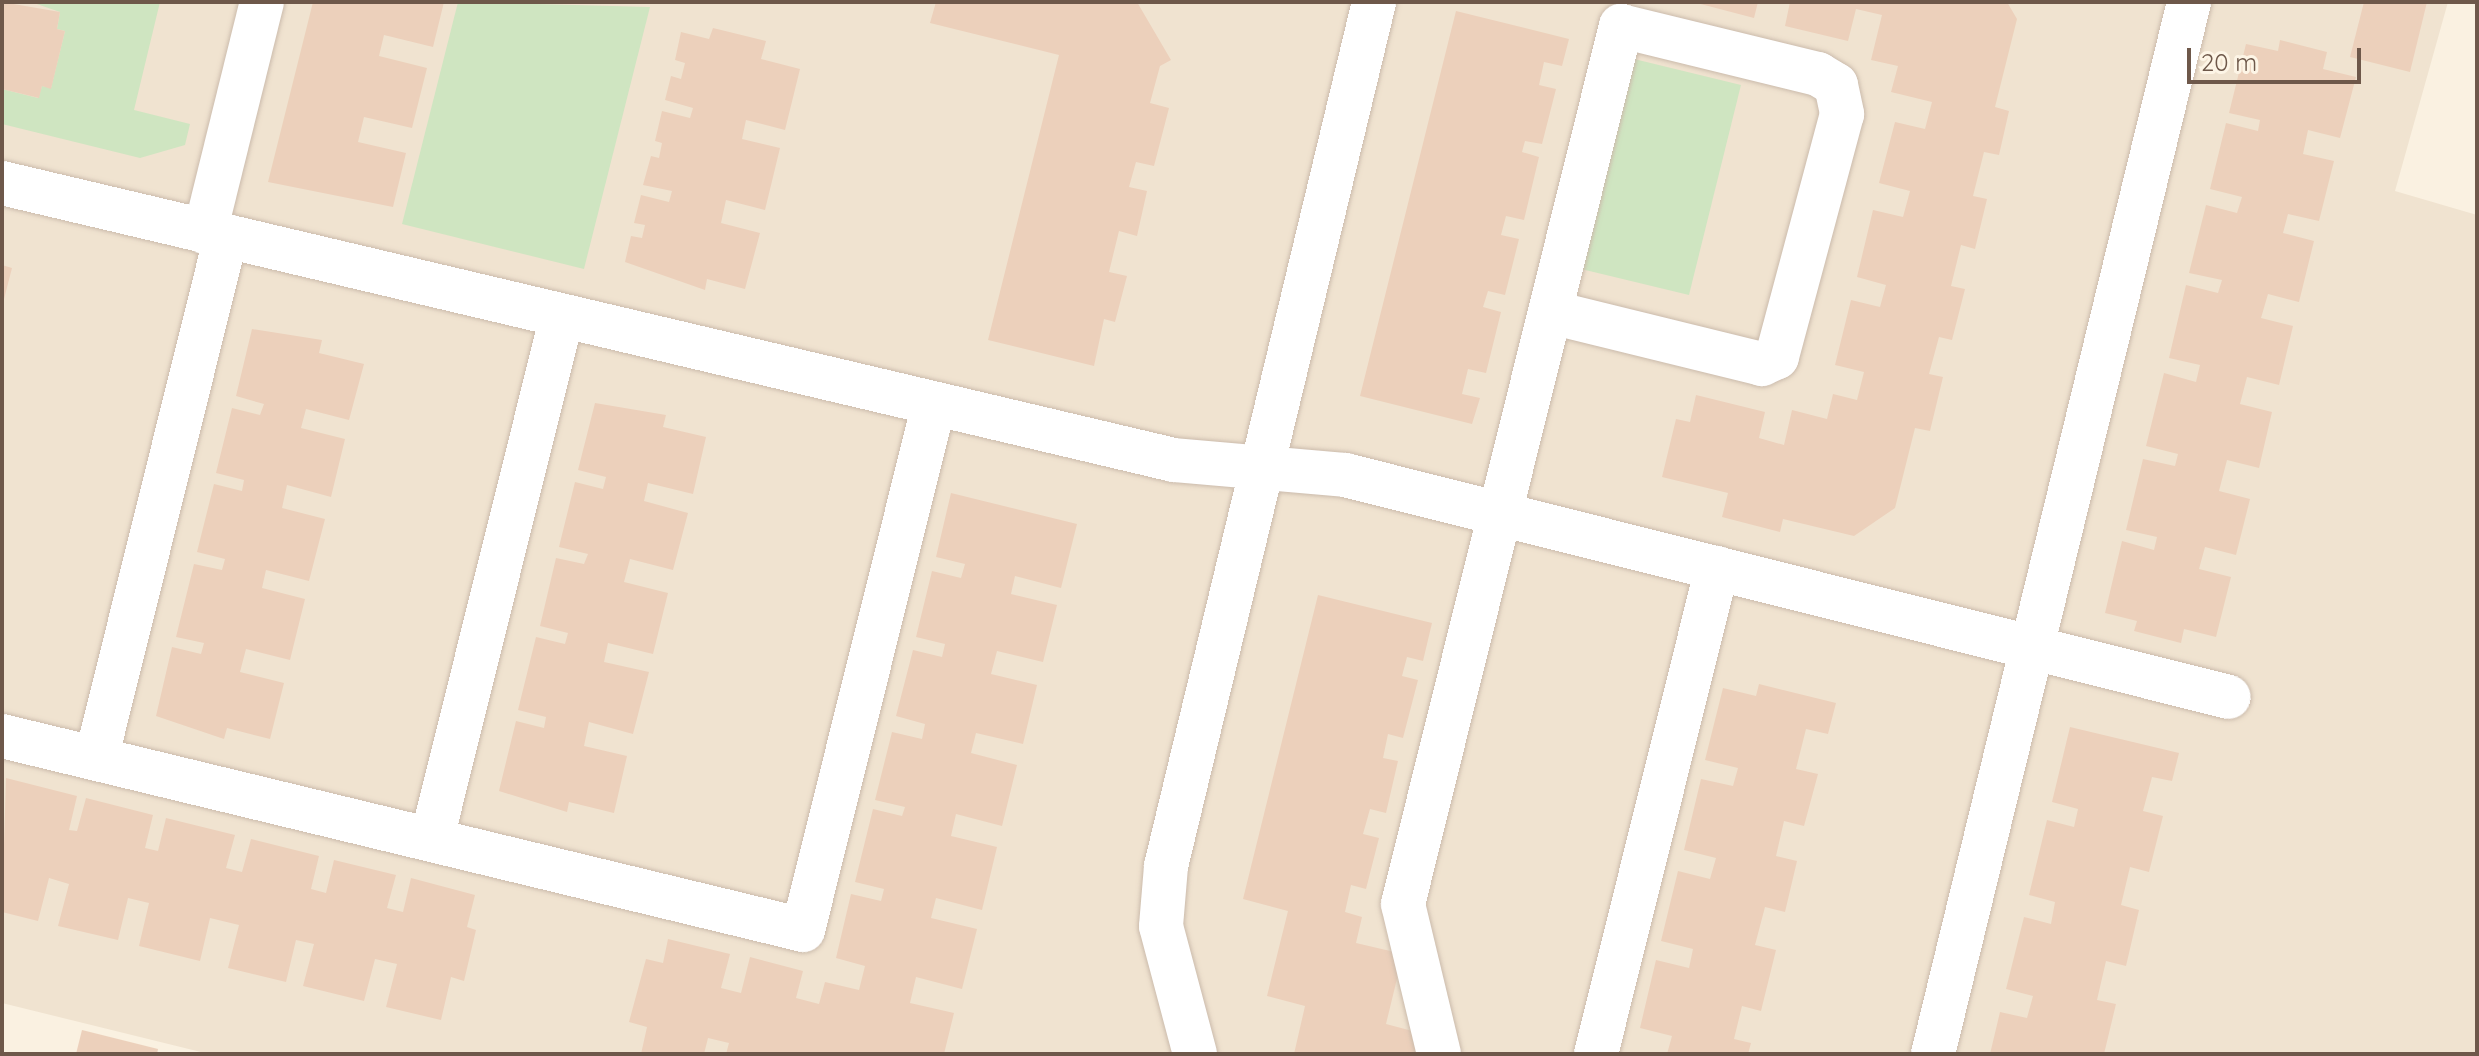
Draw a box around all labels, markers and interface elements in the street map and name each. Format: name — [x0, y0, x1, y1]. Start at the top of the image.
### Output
scale bar — [2191, 32, 2365, 82]
text: 20 m — [2201, 47, 2257, 77]

